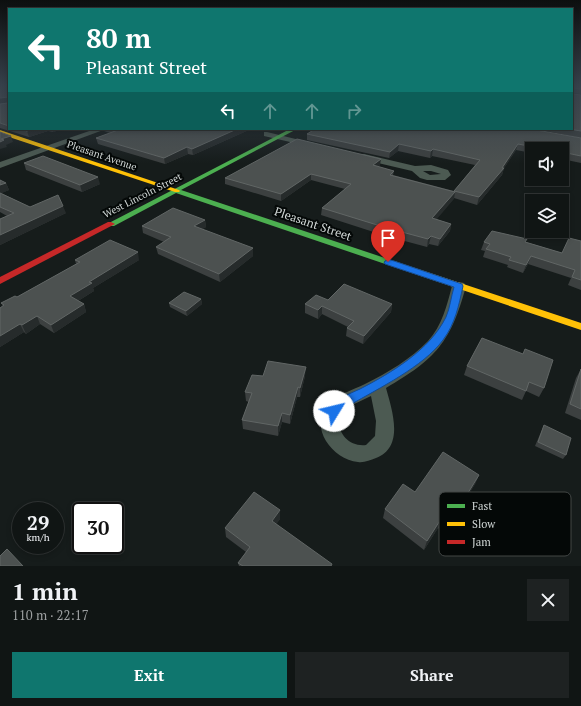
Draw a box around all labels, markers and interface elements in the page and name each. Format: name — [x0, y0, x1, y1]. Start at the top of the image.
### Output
text: 80 m — [86, 19, 151, 56]
icon: left — [20, 24, 72, 76]
text: Pleasant Street — [86, 55, 207, 79]
icon: left — [217, 100, 239, 122]
icon: ahead — [259, 100, 281, 122]
icon: ahead — [301, 100, 323, 122]
icon: right — [343, 100, 365, 122]
street label: Pleasant Avenue — [65, 137, 138, 174]
map controls — [525, 142, 569, 238]
button: sound — [525, 142, 569, 186]
street label: West Lincoln Street — [101, 170, 184, 221]
button: layers — [525, 194, 569, 238]
street label: Pleasant Street — [273, 203, 354, 244]
pin — [371, 221, 405, 262]
icon: arrive — [377, 227, 399, 249]
position arrow — [313, 390, 355, 432]
legend — [439, 492, 571, 556]
text: Fast — [472, 499, 492, 513]
speed limit sign: 30 — [72, 502, 124, 554]
text: 29 — [27, 509, 49, 536]
text: Slow — [472, 517, 496, 531]
text: km/h — [26, 531, 50, 544]
text: Jam — [472, 535, 491, 549]
text: 1 min — [12, 575, 78, 607]
button: close — [527, 579, 569, 621]
text: 110 m · 22:17 — [12, 606, 89, 624]
button: Exit — [12, 652, 287, 698]
button: Share — [295, 652, 569, 698]

